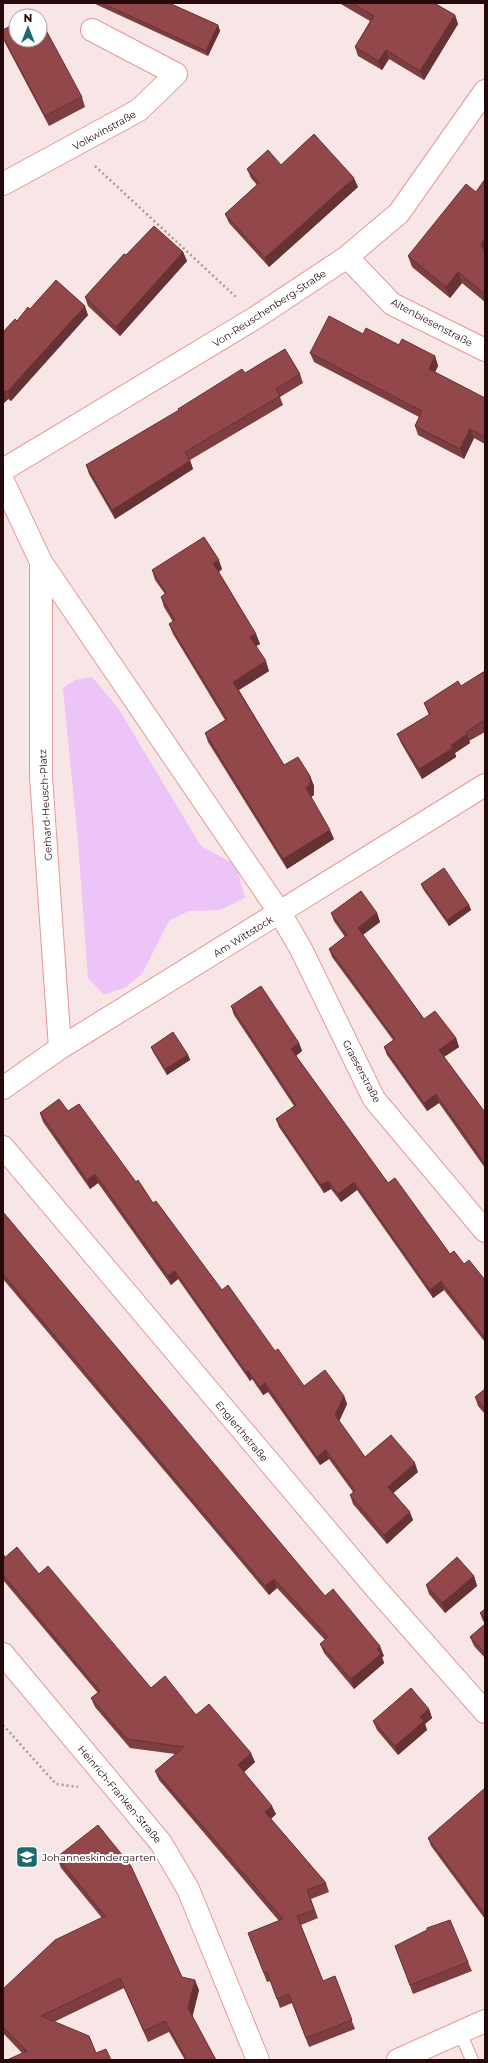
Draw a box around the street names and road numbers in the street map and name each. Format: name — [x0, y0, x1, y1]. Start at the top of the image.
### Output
street label: Volkwinstraße — [70, 108, 138, 153]
street label: Von-Reuschenberg-Straße — [210, 267, 329, 350]
street label: Altenbiesenstraße — [389, 295, 475, 349]
street label: Gerhard-Heusch-Platz — [36, 749, 55, 861]
street label: Am Wittstock — [211, 913, 276, 960]
street label: Graeserstraße — [340, 1038, 384, 1105]
street label: Englerthstraße — [212, 1398, 271, 1464]
street label: Heinrich-Franken-Straße — [75, 1743, 164, 1846]

